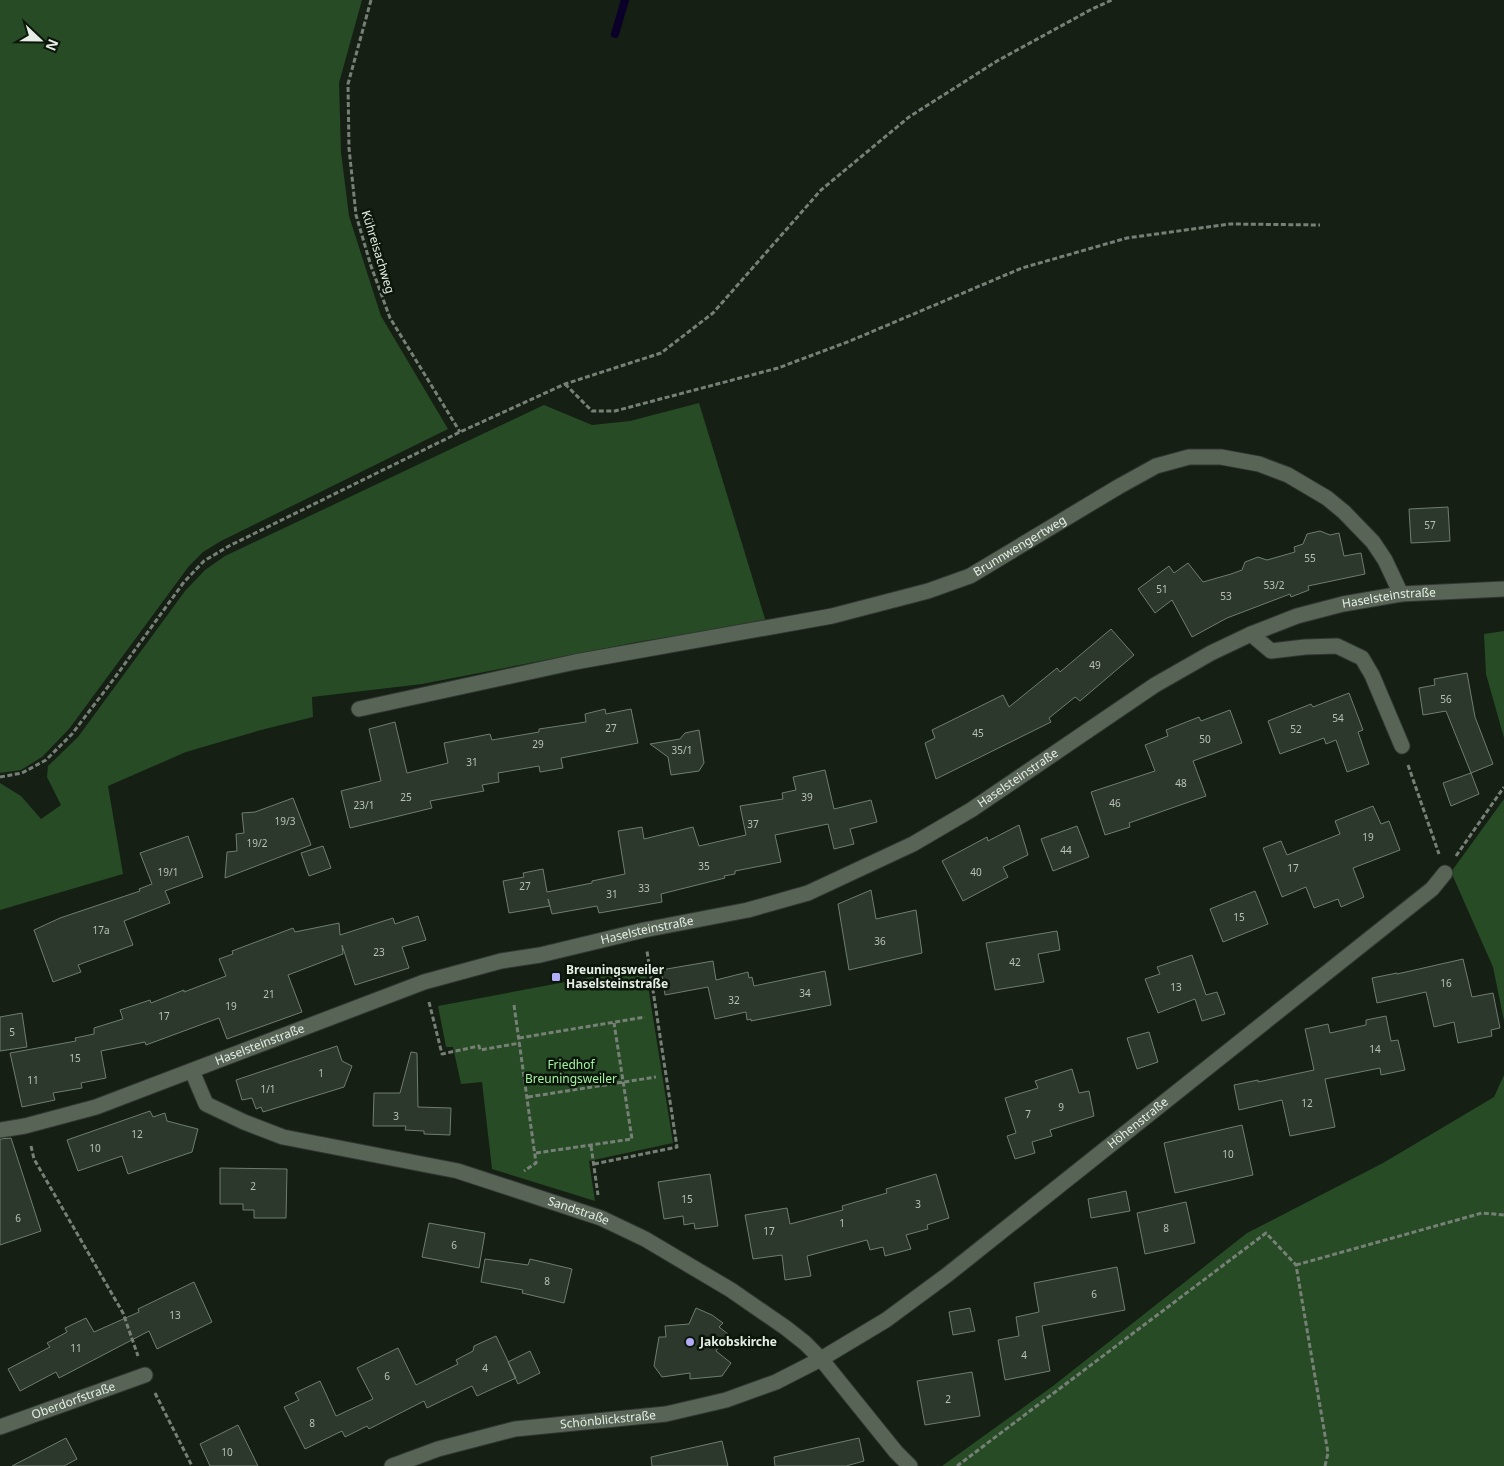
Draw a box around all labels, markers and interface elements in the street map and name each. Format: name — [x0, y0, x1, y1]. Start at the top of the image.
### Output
north arrow — [15, 15, 65, 65]
text: N — [42, 36, 63, 54]
street label: Kühreisachweg — [358, 208, 399, 295]
street label: Brunnwengertweg — [970, 511, 1069, 580]
house number: 57 — [1424, 518, 1436, 532]
house number: 55 — [1304, 551, 1316, 565]
house number: 53/2 — [1264, 578, 1285, 592]
house number: 51 — [1156, 582, 1168, 596]
street label: Haselsteinstraße — [1341, 583, 1436, 612]
house number: 53 — [1220, 589, 1232, 603]
house number: 49 — [1089, 658, 1101, 672]
house number: 56 — [1440, 692, 1452, 706]
house number: 54 — [1332, 711, 1344, 725]
house number: 27 — [605, 721, 617, 735]
house number: 52 — [1290, 722, 1302, 736]
house number: 45 — [972, 726, 984, 740]
house number: 50 — [1199, 732, 1211, 746]
house number: 29 — [532, 737, 544, 751]
house number: 35/1 — [672, 743, 692, 757]
street label: Haselsteinstraße — [974, 744, 1062, 811]
house number: 31 — [466, 755, 478, 769]
house number: 48 — [1175, 776, 1187, 790]
house number: 25 — [400, 790, 412, 804]
house number: 39 — [801, 790, 813, 804]
house number: 46 — [1109, 796, 1121, 810]
house number: 23/1 — [354, 798, 374, 812]
house number: 19/3 — [275, 814, 296, 828]
house number: 37 — [747, 817, 759, 831]
house number: 19 — [1362, 830, 1374, 844]
house number: 19/2 — [247, 836, 268, 850]
house number: 44 — [1060, 843, 1072, 857]
house number: 35 — [698, 859, 710, 873]
house number: 17 — [1287, 861, 1299, 875]
house number: 19/1 — [158, 865, 178, 879]
house number: 40 — [970, 865, 982, 879]
house number: 27 — [519, 879, 531, 893]
house number: 33 — [638, 881, 650, 895]
house number: 31 — [606, 887, 618, 901]
house number: 15 — [1233, 910, 1245, 924]
street label: Haselsteinstraße — [599, 912, 695, 948]
house number: 17a — [92, 923, 110, 937]
house number: 36 — [874, 934, 886, 948]
house number: 23 — [373, 945, 385, 959]
house number: 42 — [1009, 955, 1021, 969]
place label: Breuningsweiler Haselsteinstraße — [566, 961, 668, 992]
marker: Breuningsweiler Haselsteinstraße — [550, 971, 562, 983]
house number: 16 — [1440, 976, 1452, 990]
house number: 13 — [1170, 980, 1182, 994]
house number: 34 — [799, 986, 811, 1000]
house number: 21 — [263, 987, 275, 1001]
house number: 32 — [728, 993, 740, 1007]
house number: 19 — [225, 999, 237, 1013]
house number: 17 — [158, 1009, 170, 1023]
street label: Haselsteinstraße — [212, 1019, 307, 1069]
house number: 5 — [9, 1025, 15, 1039]
house number: 14 — [1369, 1042, 1381, 1056]
house number: 15 — [69, 1051, 81, 1065]
park label: Friedhof Breuningsweiler — [525, 1056, 617, 1087]
house number: 1 — [318, 1066, 324, 1080]
house number: 11 — [27, 1073, 39, 1087]
house number: 1/1 — [260, 1082, 276, 1096]
street label: Höhenstraße — [1103, 1093, 1172, 1152]
house number: 12 — [1301, 1096, 1313, 1110]
house number: 9 — [1058, 1100, 1064, 1114]
house number: 7 — [1025, 1107, 1031, 1121]
house number: 3 — [393, 1109, 399, 1123]
house number: 12 — [131, 1127, 143, 1141]
house number: 10 — [89, 1141, 101, 1155]
house number: 10 — [1222, 1147, 1234, 1161]
house number: 2 — [250, 1179, 256, 1193]
street label: Sandstraße — [546, 1192, 613, 1229]
house number: 15 — [681, 1192, 693, 1206]
house number: 3 — [915, 1197, 921, 1211]
house number: 6 — [15, 1211, 21, 1225]
house number: 1 — [839, 1216, 845, 1230]
house number: 8 — [1163, 1221, 1169, 1235]
house number: 17 — [763, 1224, 775, 1238]
house number: 6 — [451, 1238, 457, 1252]
house number: 8 — [544, 1274, 550, 1288]
house number: 6 — [1091, 1287, 1097, 1301]
house number: 13 — [169, 1308, 181, 1322]
place label: Jakobskirche — [699, 1333, 777, 1350]
marker: Jakobskirche — [684, 1336, 696, 1348]
house number: 11 — [70, 1341, 82, 1355]
house number: 4 — [1021, 1348, 1027, 1362]
house number: 4 — [482, 1361, 488, 1375]
house number: 6 — [384, 1369, 390, 1383]
street label: Oberdorfstraße — [29, 1377, 118, 1423]
house number: 2 — [945, 1392, 951, 1406]
street label: Schönblickstraße — [559, 1406, 657, 1432]
house number: 8 — [309, 1416, 315, 1430]
house number: 10 — [221, 1445, 233, 1459]

